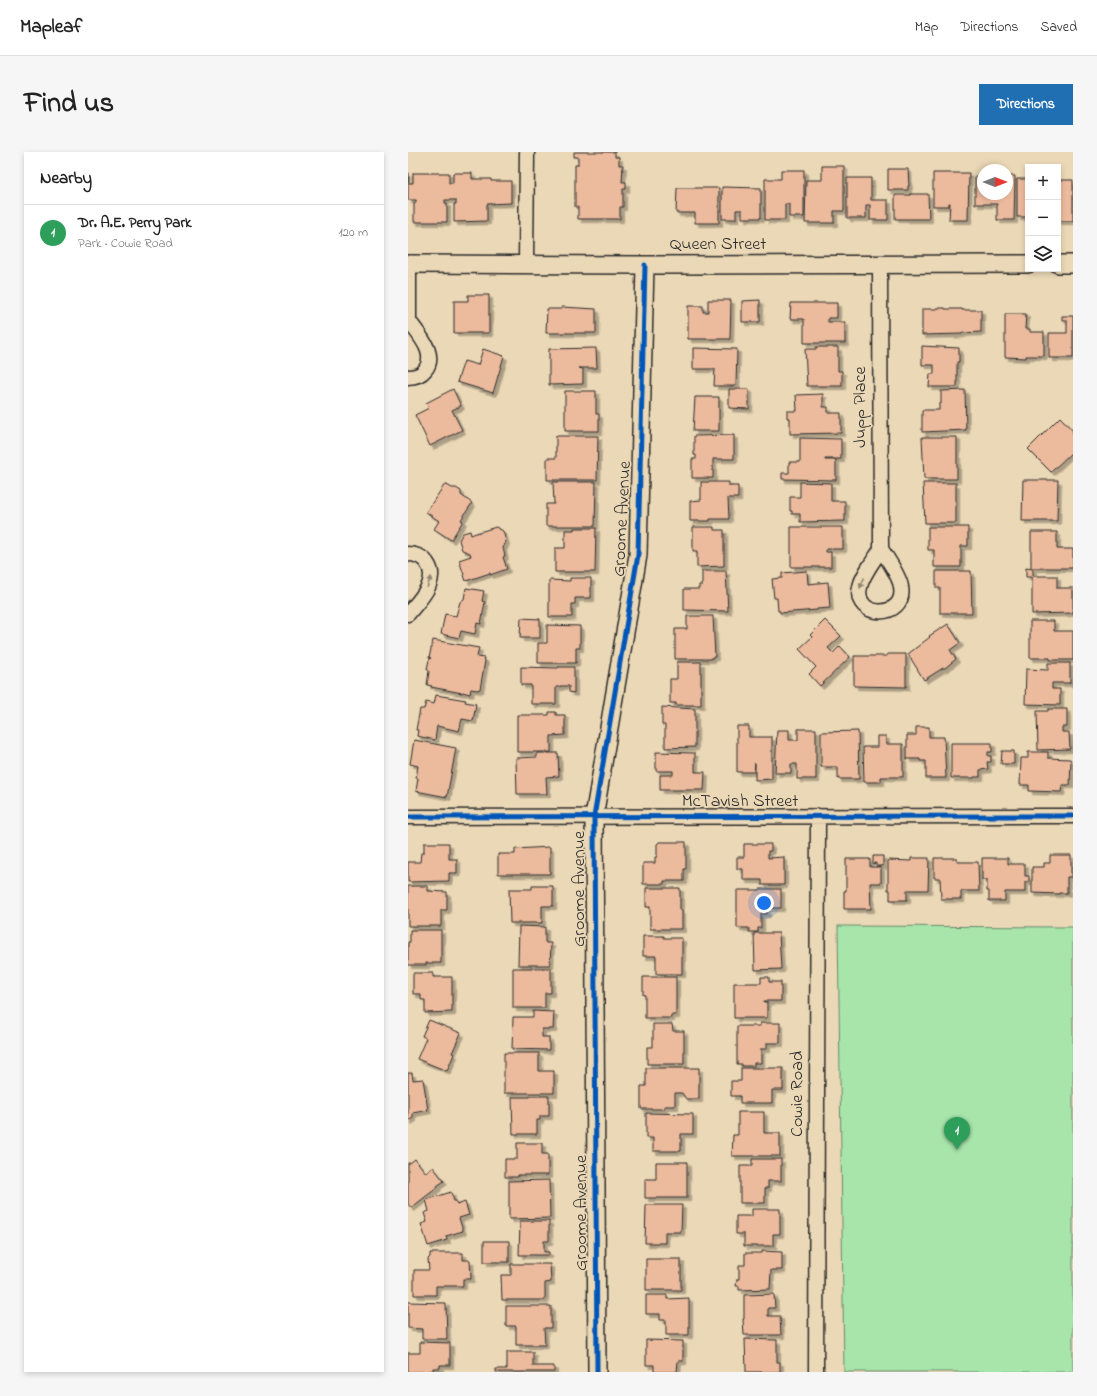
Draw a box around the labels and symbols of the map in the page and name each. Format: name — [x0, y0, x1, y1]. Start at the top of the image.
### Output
north arrow — [977, 164, 1013, 200]
street label: Queen Street — [670, 232, 766, 258]
street label: Jupp Place — [848, 365, 874, 448]
street label: Groome Avenue — [607, 459, 639, 578]
one-way arrow — [426, 576, 432, 588]
one-way arrow — [858, 577, 864, 589]
street label: McTavish Street — [682, 789, 798, 815]
street label: Groome Avenue — [567, 830, 593, 947]
your location — [754, 893, 774, 913]
street label: Cowie Road — [785, 1051, 811, 1137]
pin: 1 — [944, 1117, 970, 1150]
street label: Groome Avenue — [569, 1154, 595, 1271]

